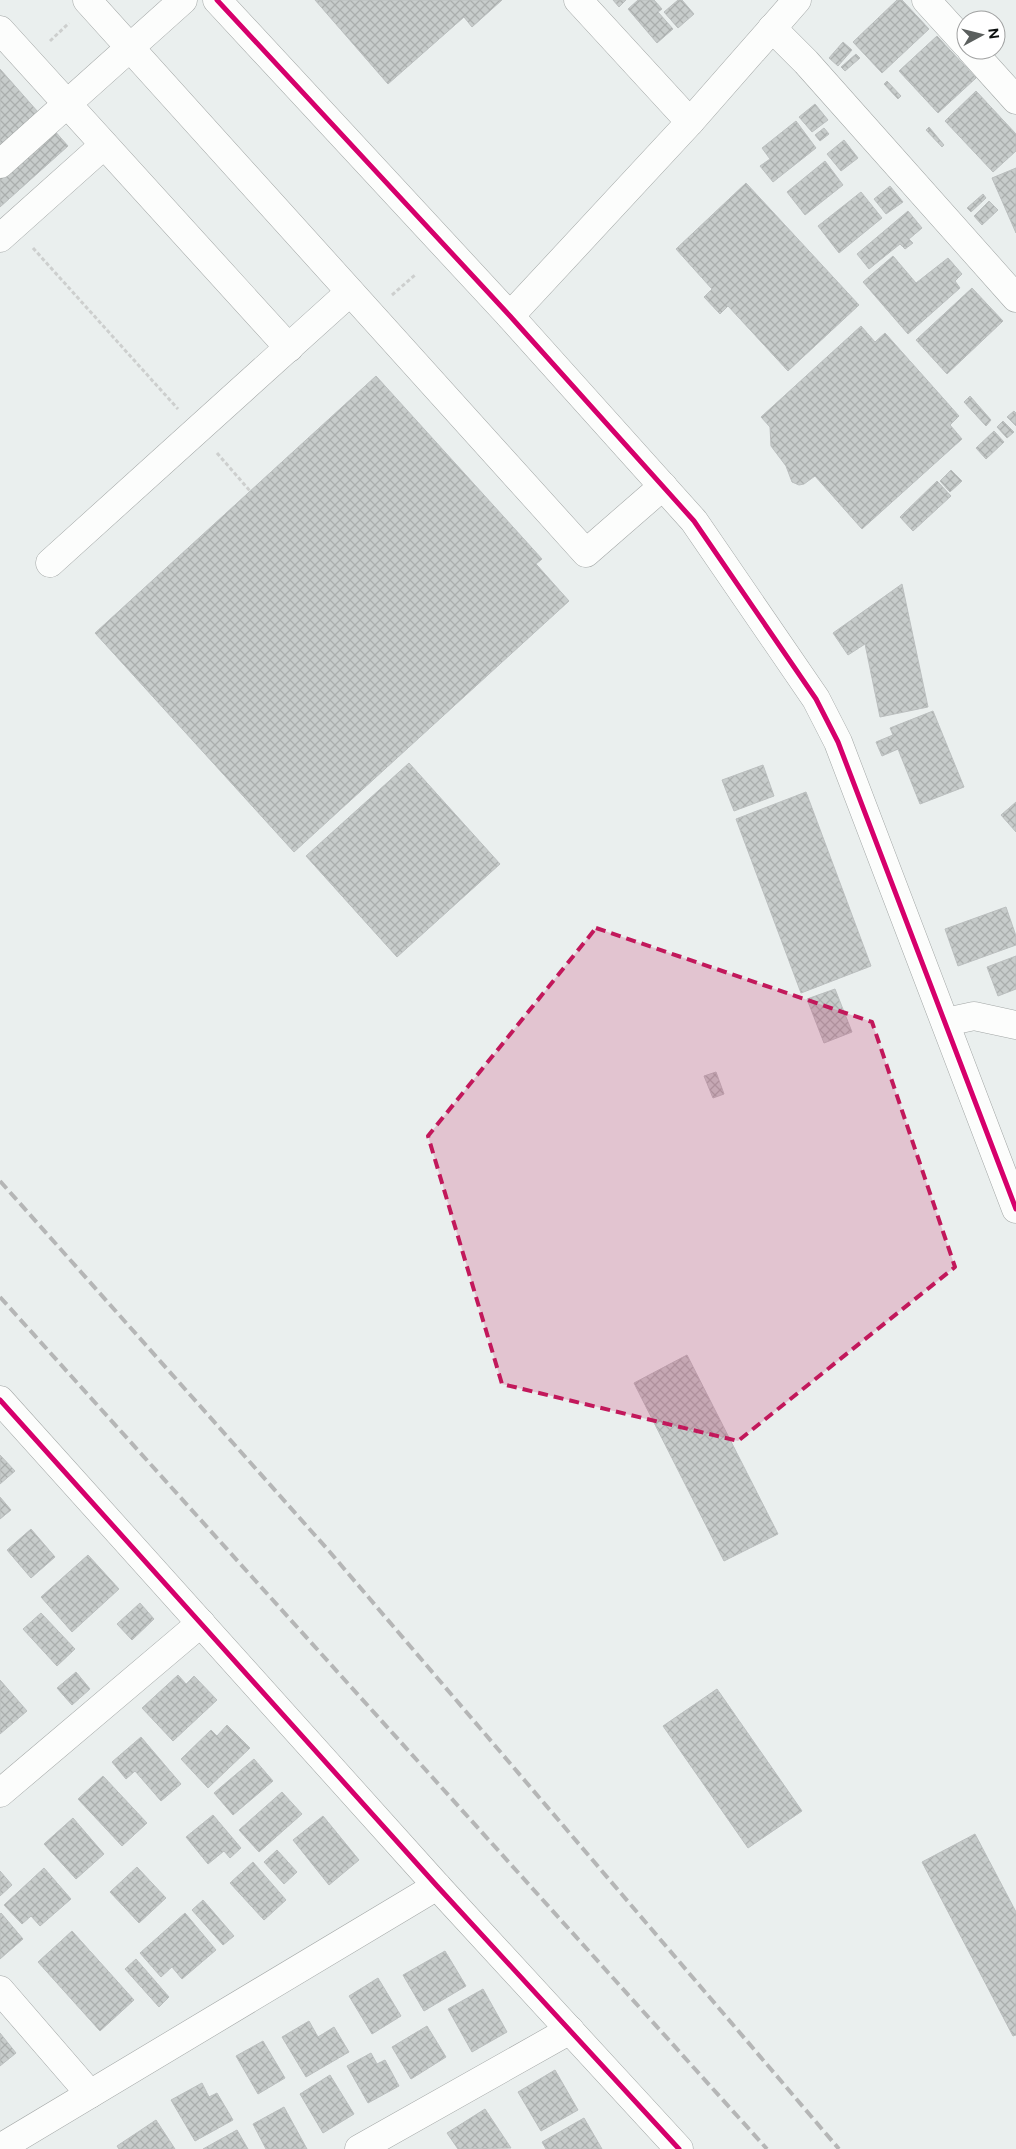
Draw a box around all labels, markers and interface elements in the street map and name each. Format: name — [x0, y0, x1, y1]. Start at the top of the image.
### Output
north arrow — [956, 10, 1006, 60]
text: N — [984, 27, 1003, 40]

